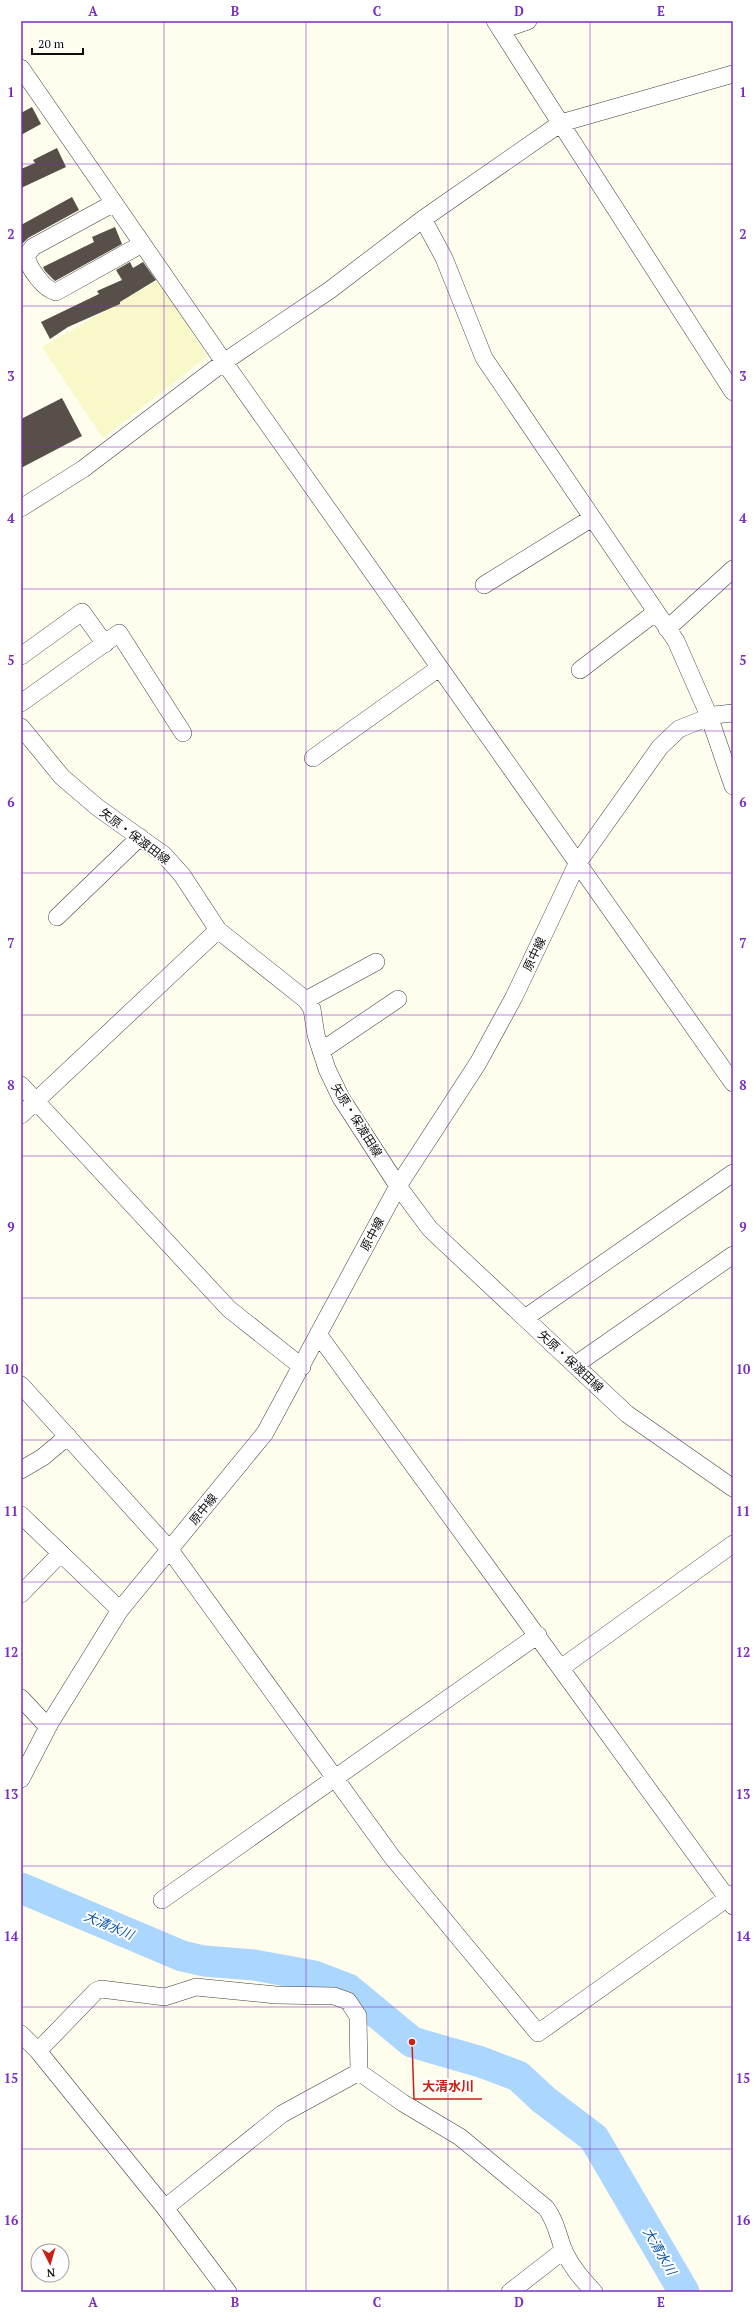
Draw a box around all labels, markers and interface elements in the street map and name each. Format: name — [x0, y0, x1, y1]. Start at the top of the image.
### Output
text: A — [88, 2, 98, 20]
text: B — [231, 2, 239, 20]
text: C — [373, 2, 381, 20]
text: D — [514, 2, 524, 20]
text: E — [657, 2, 665, 20]
scale bar — [32, 30, 83, 56]
text: 20 m — [38, 36, 65, 51]
text: 1 — [7, 83, 15, 101]
text: 1 — [739, 83, 747, 101]
text: 2 — [7, 225, 15, 243]
text: 2 — [739, 225, 747, 243]
text: 3 — [7, 367, 15, 385]
text: 3 — [739, 367, 747, 385]
text: 4 — [7, 509, 15, 527]
text: 4 — [739, 509, 747, 527]
text: 5 — [7, 651, 15, 669]
text: 5 — [739, 651, 747, 669]
text: 6 — [7, 793, 15, 811]
text: 6 — [739, 793, 747, 811]
street label: 矢原・保渡田線 — [97, 805, 173, 867]
text: 7 — [7, 934, 15, 952]
text: 7 — [739, 934, 747, 952]
street label: 原中線 — [519, 935, 549, 973]
text: 8 — [7, 1076, 15, 1094]
text: 8 — [739, 1076, 747, 1094]
street label: 矢原・保渡田線 — [328, 1080, 386, 1160]
street label: 原中線 — [357, 1215, 387, 1253]
text: 9 — [7, 1218, 15, 1236]
text: 9 — [739, 1218, 747, 1236]
street label: 矢原・保渡田線 — [535, 1327, 607, 1395]
text: 10 — [4, 1360, 19, 1378]
text: 10 — [736, 1360, 751, 1378]
street label: 原中線 — [186, 1490, 220, 1528]
text: 11 — [4, 1502, 18, 1520]
text: 11 — [736, 1502, 750, 1520]
text: 12 — [4, 1643, 18, 1661]
text: 12 — [736, 1643, 750, 1661]
text: 13 — [4, 1785, 18, 1803]
text: 13 — [736, 1785, 750, 1803]
water label: 大清水川 — [82, 1907, 138, 1944]
text: 14 — [4, 1927, 19, 1945]
text: 14 — [736, 1927, 751, 1945]
text: 15 — [4, 2069, 18, 2087]
text: 15 — [736, 2069, 750, 2087]
callout: 大清水川 — [414, 2074, 482, 2099]
text: 大清水川 — [422, 2077, 474, 2095]
text: 16 — [4, 2211, 18, 2229]
text: 16 — [736, 2211, 750, 2229]
water label: 大清水川 — [639, 2224, 682, 2280]
north arrow — [30, 2243, 70, 2283]
text: N — [45, 2266, 56, 2280]
text: A — [88, 2293, 98, 2311]
text: B — [231, 2293, 239, 2311]
text: C — [373, 2293, 381, 2311]
text: D — [514, 2293, 524, 2311]
text: E — [657, 2293, 665, 2311]

